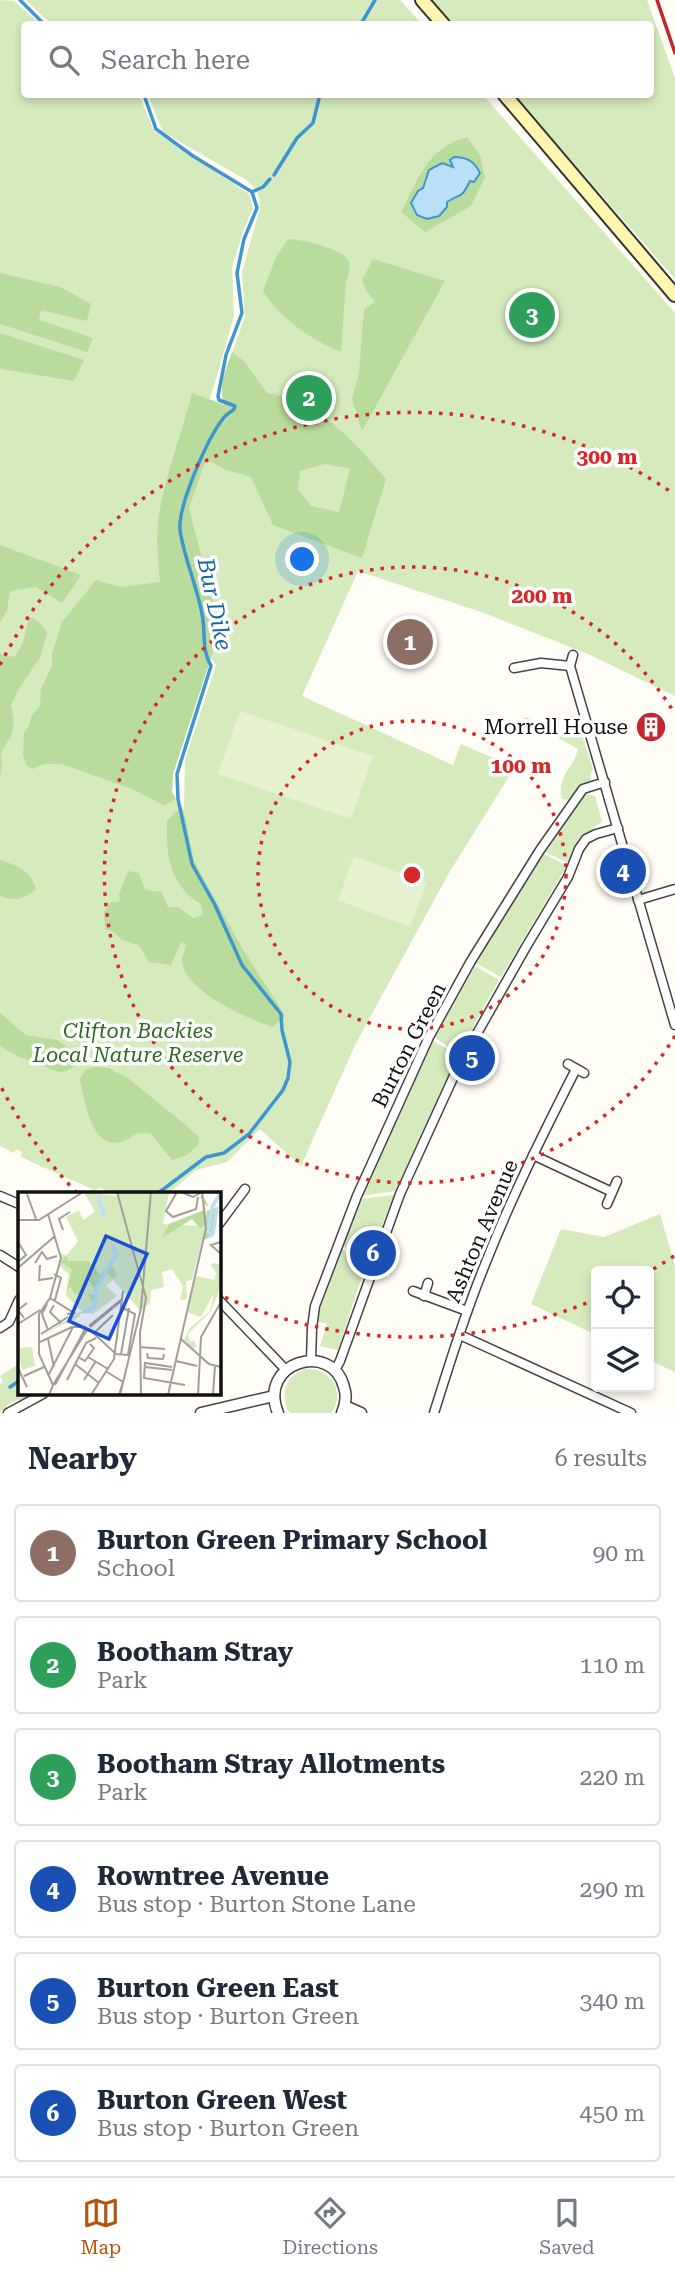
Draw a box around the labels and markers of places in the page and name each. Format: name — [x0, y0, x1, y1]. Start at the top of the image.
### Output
pin: 3 — [509, 289, 555, 341]
pin: 2 — [286, 372, 332, 424]
pin: 1 — [387, 616, 433, 668]
building icon: Morrell House — [634, 710, 668, 744]
place label: Morrell House — [484, 715, 628, 739]
pin: 4 — [600, 845, 646, 897]
centre of rings — [400, 863, 424, 887]
pin: 5 — [449, 1032, 495, 1084]
pin: 6 — [350, 1227, 396, 1279]

